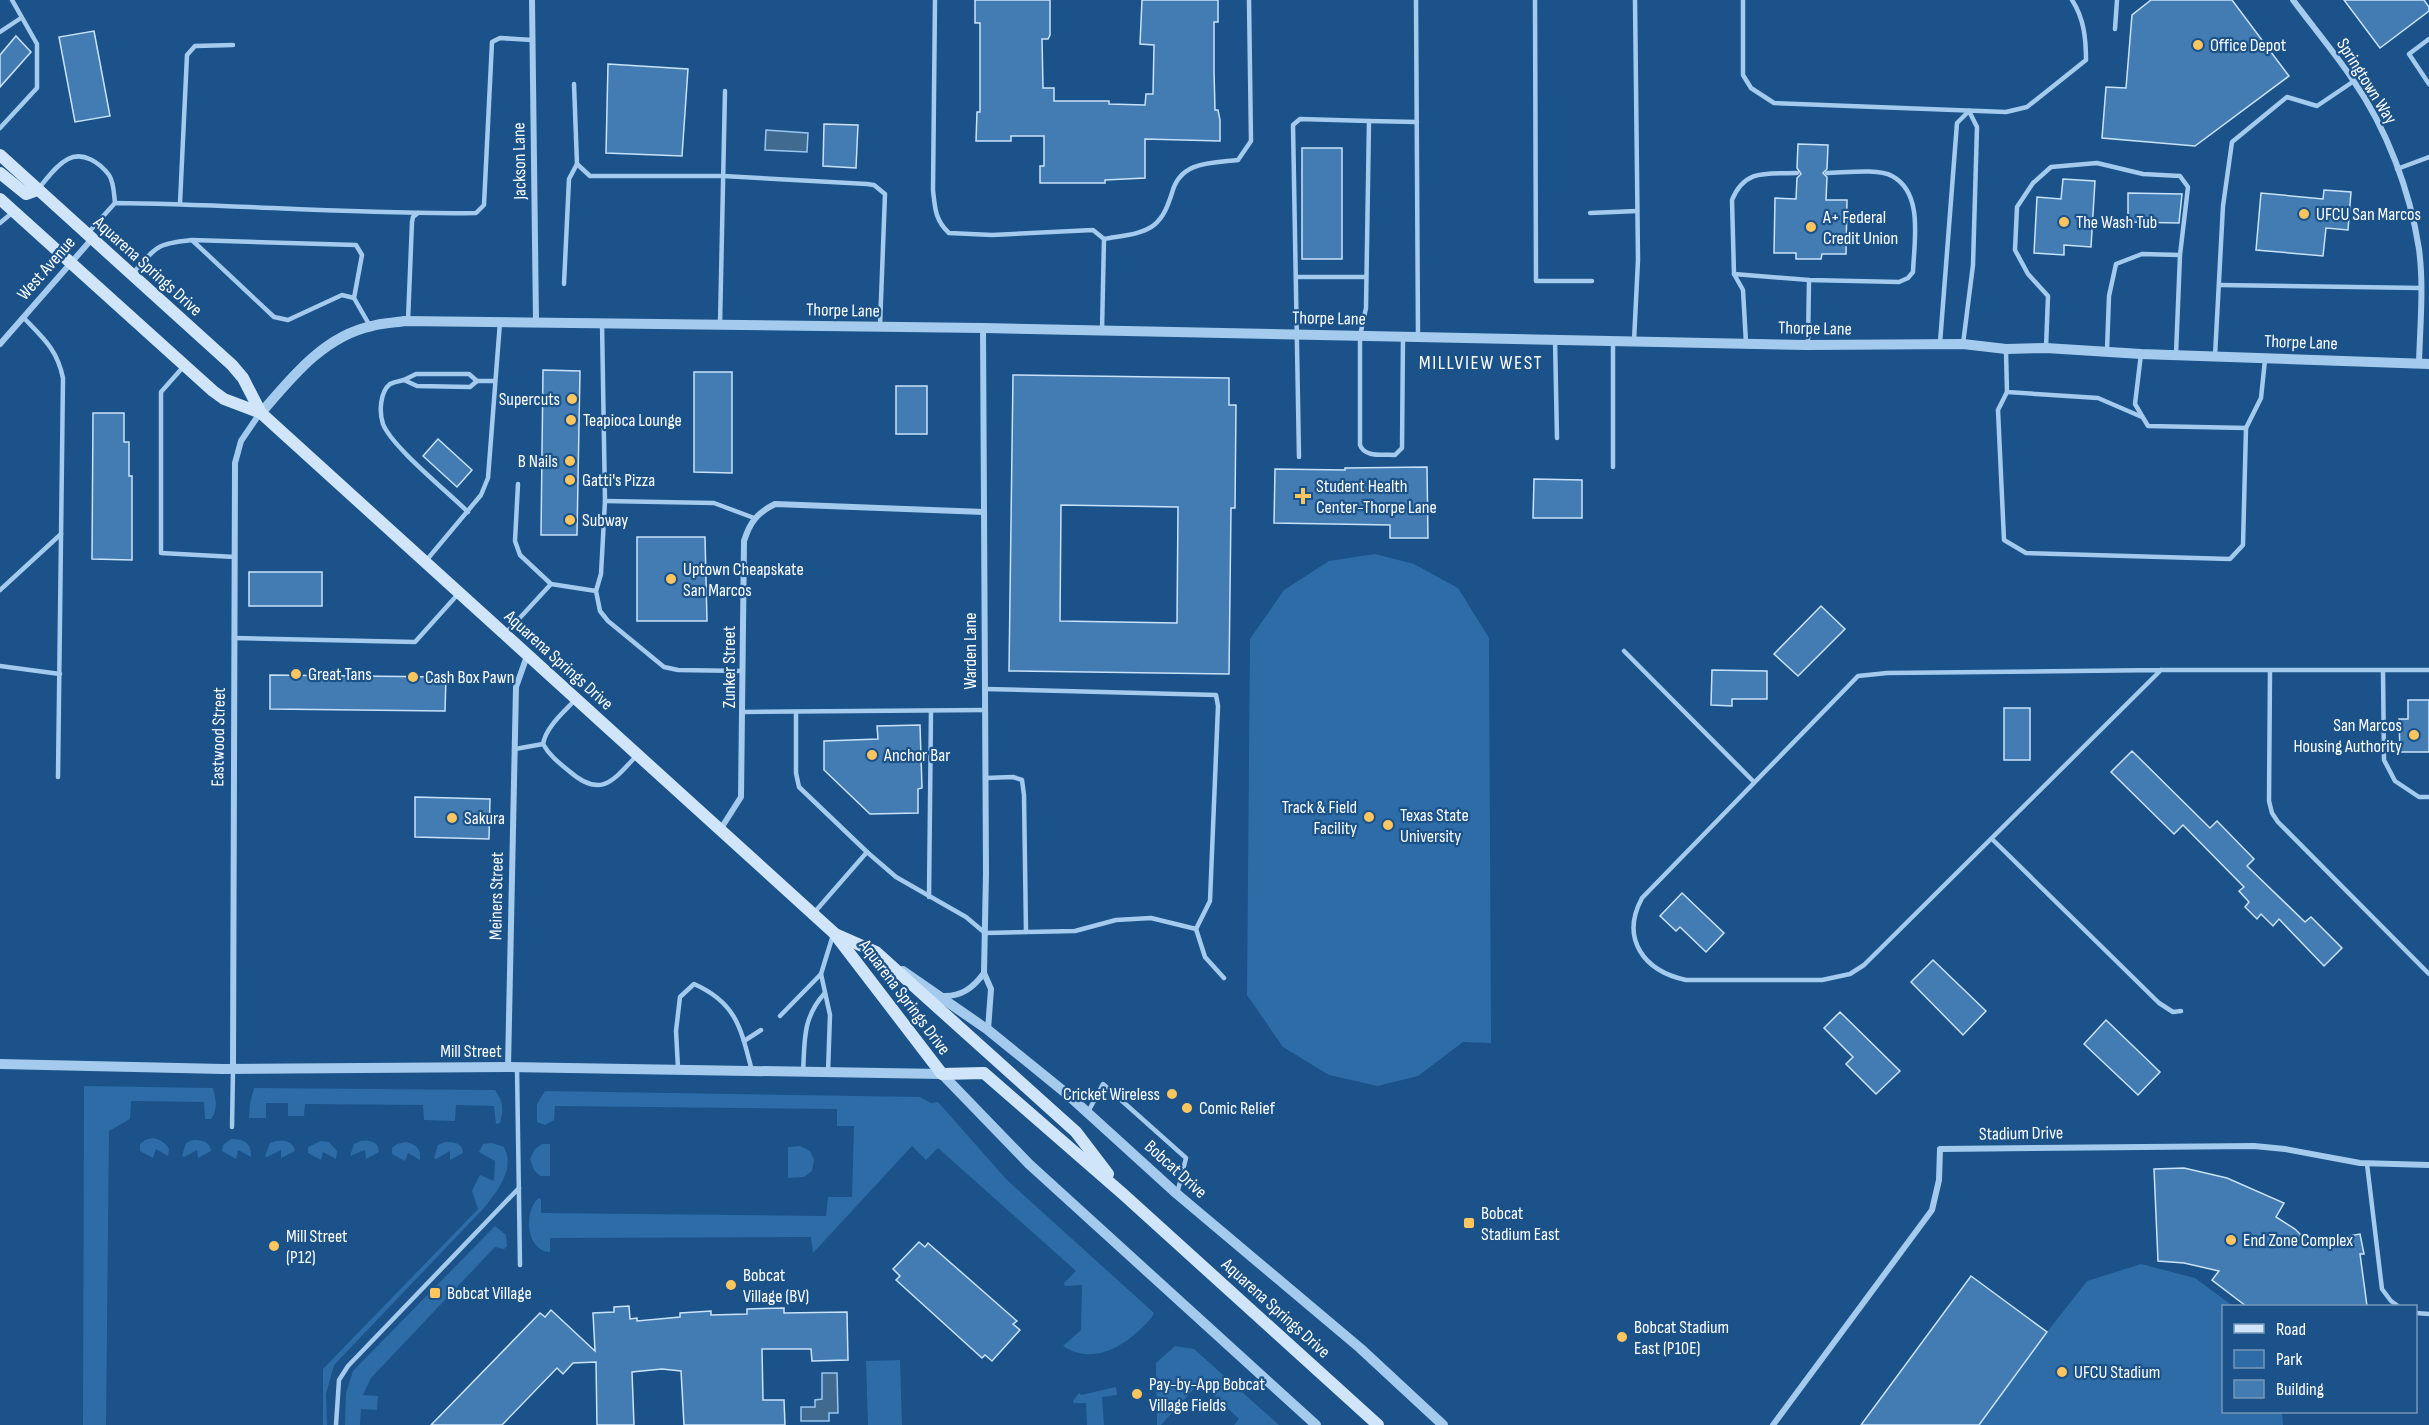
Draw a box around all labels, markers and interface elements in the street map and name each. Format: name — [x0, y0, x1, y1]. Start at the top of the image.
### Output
place label: Office Depot — [2210, 35, 2287, 56]
street label: Springtown Way — [2332, 35, 2401, 128]
marker: Office Depot — [2191, 38, 2205, 52]
street label: Jackson Lane — [508, 122, 531, 201]
place label: UFCU San Marcos — [2316, 204, 2421, 225]
place label: A+ Federal Credit Union — [1822, 207, 1898, 249]
marker: UFCU San Marcos — [2297, 207, 2311, 221]
street label: Aquarena Springs Drive — [88, 211, 206, 321]
place label: The Wash Tub — [2076, 212, 2157, 233]
marker: The Wash Tub — [2057, 215, 2071, 229]
marker: A+ Federal Credit Union — [1804, 220, 1818, 234]
street label: West Avenue — [13, 232, 80, 304]
street label: Thorpe Lane — [806, 299, 880, 322]
street label: Thorpe Lane — [1292, 307, 1366, 330]
street label: Thorpe Lane — [1778, 317, 1852, 340]
street label: Thorpe Lane — [2264, 331, 2338, 354]
district label: MILLVIEW WEST — [1419, 351, 1543, 375]
place label: Supercuts — [499, 389, 560, 410]
marker: Supercuts — [565, 392, 579, 406]
place label: Teapioca Lounge — [583, 410, 682, 431]
marker: Teapioca Lounge — [564, 413, 578, 427]
place label: B Nails — [518, 451, 558, 472]
marker: B Nails — [563, 454, 577, 468]
place label: Gatti's Pizza — [582, 470, 655, 491]
marker: Gatti's Pizza — [563, 473, 577, 487]
place label: Student Health Center-Thorpe Lane — [1316, 476, 1437, 518]
marker: Student Health Center-Thorpe Lane — [1294, 487, 1312, 505]
place label: Subway — [582, 510, 628, 531]
marker: Subway — [563, 513, 577, 527]
place label: Uptown Cheapskate San Marcos — [683, 559, 804, 601]
marker: Uptown Cheapskate San Marcos — [664, 572, 678, 586]
street label: Aquarena Springs Drive — [499, 605, 617, 715]
street label: Warden Lane — [960, 613, 981, 689]
street label: Zunker Street — [719, 625, 740, 708]
place label: Great Tans — [308, 664, 372, 685]
marker: Great Tans — [289, 667, 303, 681]
place label: Cash Box Pawn — [425, 667, 514, 688]
marker: Cash Box Pawn — [406, 670, 420, 684]
street label: Eastwood Street — [207, 687, 230, 787]
place label: San Marcos Housing Authority — [2293, 715, 2402, 757]
marker: San Marcos Housing Authority — [2407, 728, 2421, 742]
place label: Anchor Bar — [883, 745, 950, 766]
marker: Anchor Bar — [865, 748, 879, 762]
place label: Track & Field Facility — [1282, 797, 1357, 839]
place label: Texas State University — [1400, 805, 1469, 847]
place label: Sakura — [464, 808, 505, 829]
marker: Track & Field Facility — [1362, 810, 1376, 824]
marker: Sakura — [445, 811, 459, 825]
marker: Texas State University — [1381, 818, 1395, 832]
street label: Meiners Street — [485, 851, 508, 940]
street label: Aquarena Springs Drive — [854, 935, 955, 1059]
street label: Mill Street — [440, 1041, 502, 1062]
place label: Cricket Wireless — [1063, 1084, 1160, 1105]
marker: Cricket Wireless — [1165, 1087, 1179, 1101]
place label: Comic Relief — [1199, 1098, 1276, 1119]
marker: Comic Relief — [1180, 1101, 1194, 1115]
street label: Stadium Drive — [1979, 1122, 2063, 1145]
street label: Bobcat Drive — [1140, 1136, 1211, 1203]
place label: Bobcat Stadium East — [1481, 1203, 1560, 1245]
marker: Bobcat Stadium East — [1462, 1216, 1476, 1230]
place label: Mill Street (P12) — [286, 1226, 348, 1268]
place label: End Zone Complex — [2243, 1230, 2353, 1251]
marker: End Zone Complex — [2224, 1233, 2238, 1247]
marker: Mill Street (P12) — [267, 1239, 281, 1253]
street label: Aquarena Springs Drive — [1216, 1253, 1334, 1363]
place label: Bobcat Village (BV) — [743, 1265, 809, 1307]
marker: Bobcat Village (BV) — [724, 1278, 738, 1292]
place label: Bobcat Village — [447, 1283, 532, 1304]
marker: Bobcat Village — [428, 1286, 442, 1300]
legend — [2222, 1305, 2417, 1413]
place label: Bobcat Stadium East (P10E) — [1634, 1317, 1729, 1359]
text: Road — [2276, 1319, 2306, 1340]
marker: Bobcat Stadium East (P10E) — [1615, 1330, 1629, 1344]
text: Park — [2276, 1349, 2302, 1370]
place label: UFCU Stadium — [2074, 1362, 2160, 1383]
marker: UFCU Stadium — [2055, 1365, 2069, 1379]
place label: Pay-by-App Bobcat Village Fields — [1149, 1374, 1266, 1416]
text: Building — [2276, 1379, 2324, 1400]
marker: Pay-by-App Bobcat Village Fields — [1130, 1387, 1144, 1401]

